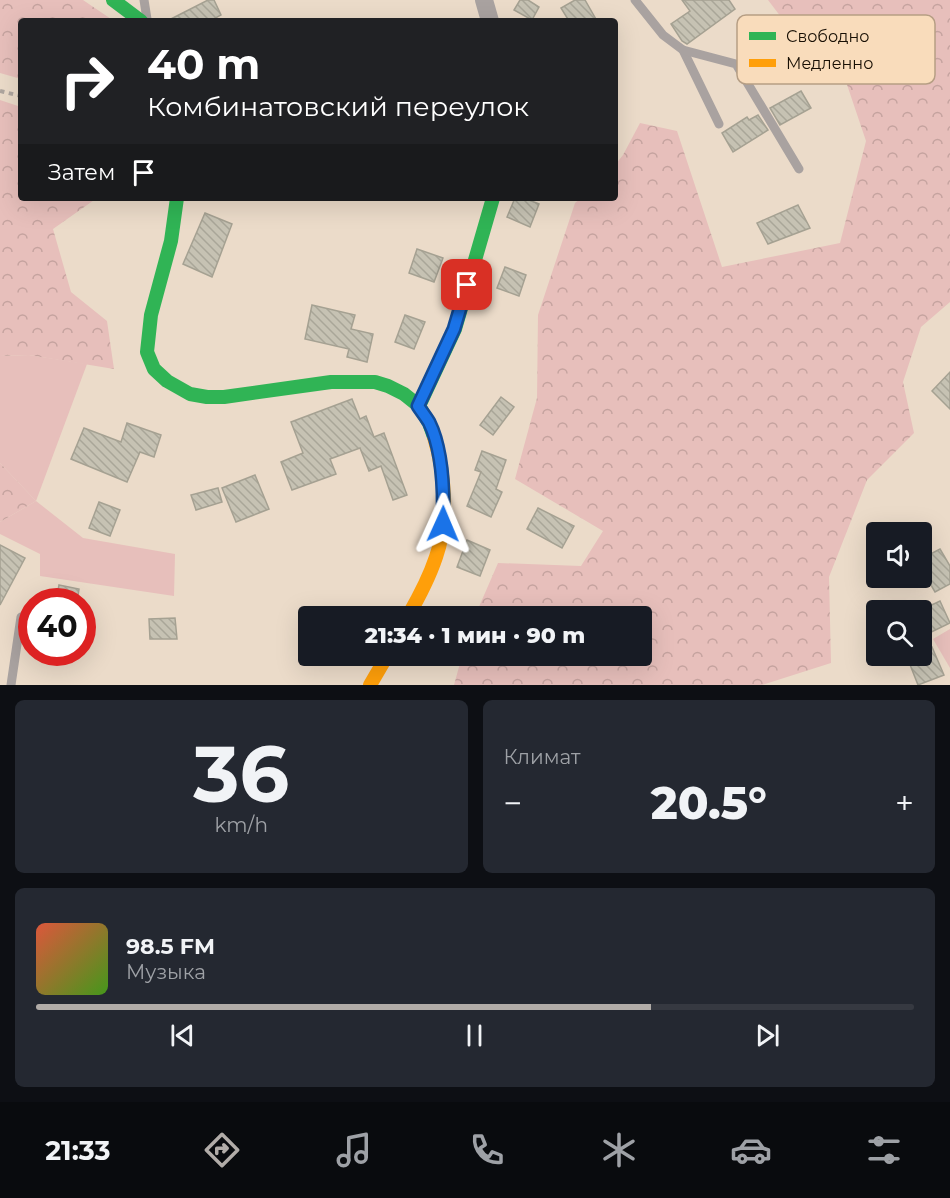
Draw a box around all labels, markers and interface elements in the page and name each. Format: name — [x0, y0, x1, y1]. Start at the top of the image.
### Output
legend — [737, 15, 935, 84]
text: Свободно — [786, 27, 869, 46]
text: 40 m — [147, 38, 260, 90]
icon: right — [48, 42, 126, 120]
text: Медленно — [786, 54, 873, 73]
text: Комбинатовский переулок — [147, 90, 529, 123]
icon: arrive — [127, 156, 160, 189]
text: Затем — [48, 159, 115, 186]
pin — [441, 259, 492, 310]
icon: arrive — [450, 268, 483, 301]
position arrow — [411, 492, 475, 556]
map controls — [866, 522, 932, 666]
button: sound — [866, 522, 932, 588]
speed limit sign: 40 — [18, 588, 96, 666]
button: search — [866, 600, 932, 666]
text: 21:34 · 1 мин · 90 m — [365, 622, 585, 649]
text: 36 — [193, 726, 289, 822]
text: Климат — [504, 745, 581, 769]
text: 20.5° — [651, 775, 767, 830]
text: − — [504, 783, 522, 823]
text: + — [895, 783, 914, 823]
text: km/h — [215, 813, 268, 837]
text: 98.5 FM — [126, 933, 215, 960]
text: Музыка — [126, 960, 206, 984]
icon: previous — [166, 1019, 199, 1052]
icon: pause — [458, 1019, 491, 1052]
icon: next — [751, 1019, 784, 1052]
icon: directions — [201, 1129, 243, 1171]
icon: music — [333, 1129, 375, 1171]
icon: phone — [466, 1129, 508, 1171]
icon: climate — [598, 1129, 640, 1171]
icon: car — [730, 1129, 772, 1171]
icon: filters — [863, 1129, 905, 1171]
text: 21:33 — [45, 1134, 111, 1167]

